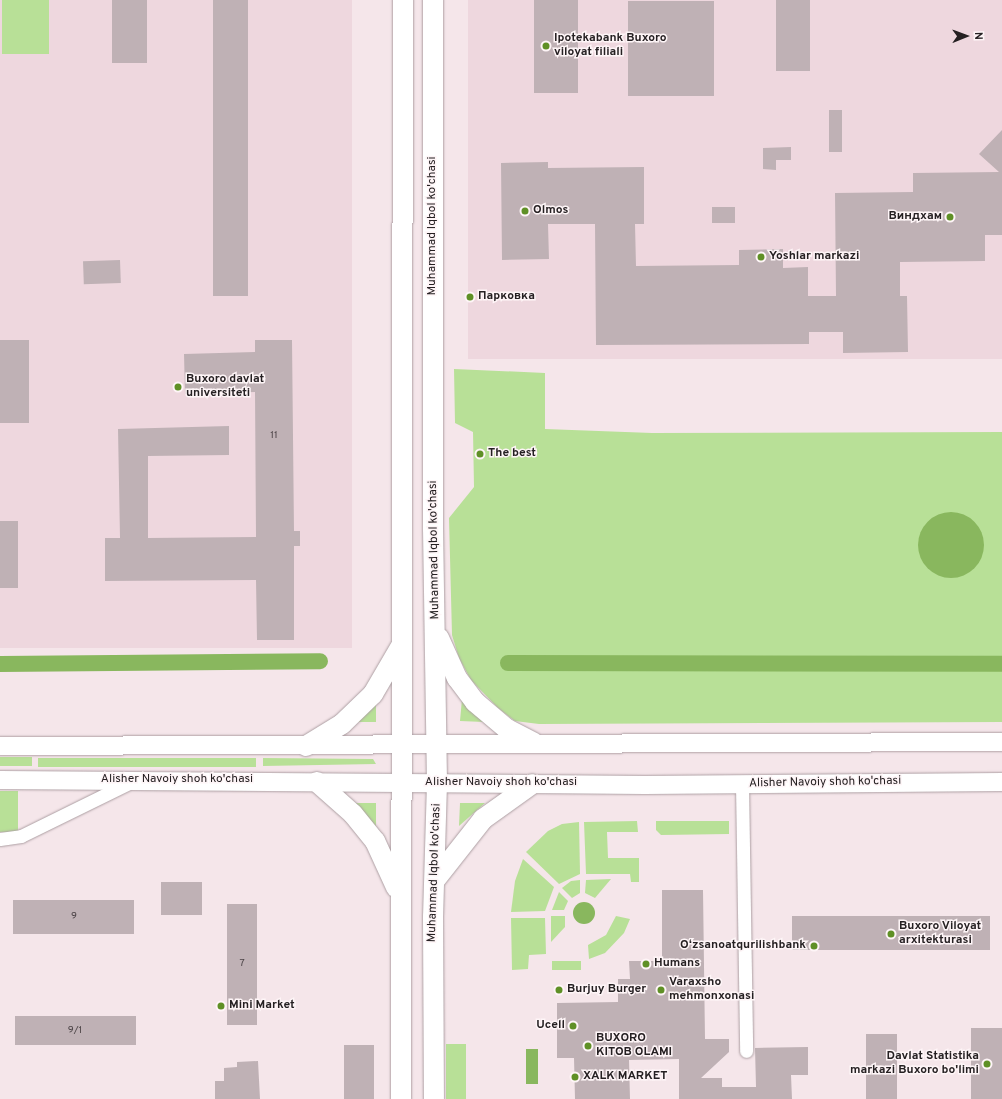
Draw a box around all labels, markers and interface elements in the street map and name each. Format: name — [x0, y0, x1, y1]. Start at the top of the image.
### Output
north arrow — [946, 16, 986, 56]
place label: Ipotekabank Buxoro viloyat filiali — [554, 32, 667, 60]
text: N — [971, 32, 985, 40]
marker: Ipotekabank Buxoro viloyat filiali — [541, 41, 551, 51]
street label: Muhammad Iqbol ko'chasi — [426, 156, 440, 296]
place label: Olmos — [533, 204, 568, 218]
marker: Olmos — [520, 206, 530, 216]
place label: Виндхам — [889, 210, 942, 224]
marker: Виндхам — [945, 212, 955, 222]
place label: Yoshlar markazi — [769, 250, 859, 264]
marker: Yoshlar markazi — [756, 252, 766, 262]
place label: Парковка — [478, 290, 535, 304]
marker: Парковка — [465, 292, 475, 302]
place label: Buxoro davlat universiteti — [186, 373, 264, 401]
marker: Buxoro davlat universiteti — [173, 382, 183, 392]
house number: 11 — [270, 430, 278, 442]
place label: The best — [488, 447, 536, 461]
marker: The best — [475, 449, 485, 459]
street label: Muhammad Iqbol ko'chasi — [427, 480, 443, 620]
street label: Alisher Navoiy shoh ko'chasi — [101, 773, 253, 787]
street label: Alisher Navoiy shoh ko'chasi — [749, 774, 901, 792]
street label: Alisher Navoiy shoh ko'chasi — [425, 776, 577, 790]
street label: Muhammad Iqbol ko'chasi — [425, 803, 445, 943]
house number: 9 — [71, 911, 77, 923]
place label: Buxoro Viloyat arxitekturasi — [899, 920, 982, 948]
marker: Buxoro Viloyat arxitekturasi — [886, 929, 896, 939]
place label: Oʻzsanoatqurilishbank — [680, 939, 806, 953]
marker: Oʻzsanoatqurilishbank — [809, 941, 819, 951]
place label: Humans — [654, 957, 700, 971]
house number: 7 — [239, 958, 245, 970]
marker: Humans — [641, 959, 651, 969]
place label: Varaxsho mehmonxonasi — [669, 976, 754, 1004]
place label: Burjuy Burger — [567, 983, 646, 997]
marker: Burjuy Burger — [554, 985, 564, 995]
marker: Varaxsho mehmonxonasi — [656, 985, 666, 995]
place label: Mini Market — [229, 999, 295, 1013]
marker: Mini Market — [216, 1001, 226, 1011]
place label: Ucell — [536, 1019, 565, 1033]
marker: Ucell — [568, 1021, 578, 1031]
house number: 9/1 — [68, 1025, 82, 1037]
place label: BUXORO KITOB OLAMI — [596, 1032, 672, 1060]
marker: BUXORO KITOB OLAMI — [583, 1041, 593, 1051]
place label: Davlat Statistika markazi Buxoro bo'limi — [850, 1050, 979, 1078]
marker: Davlat Statistika markazi Buxoro bo'limi — [982, 1059, 992, 1069]
place label: XALK MARKET — [583, 1070, 667, 1084]
marker: XALK MARKET — [570, 1072, 580, 1082]

